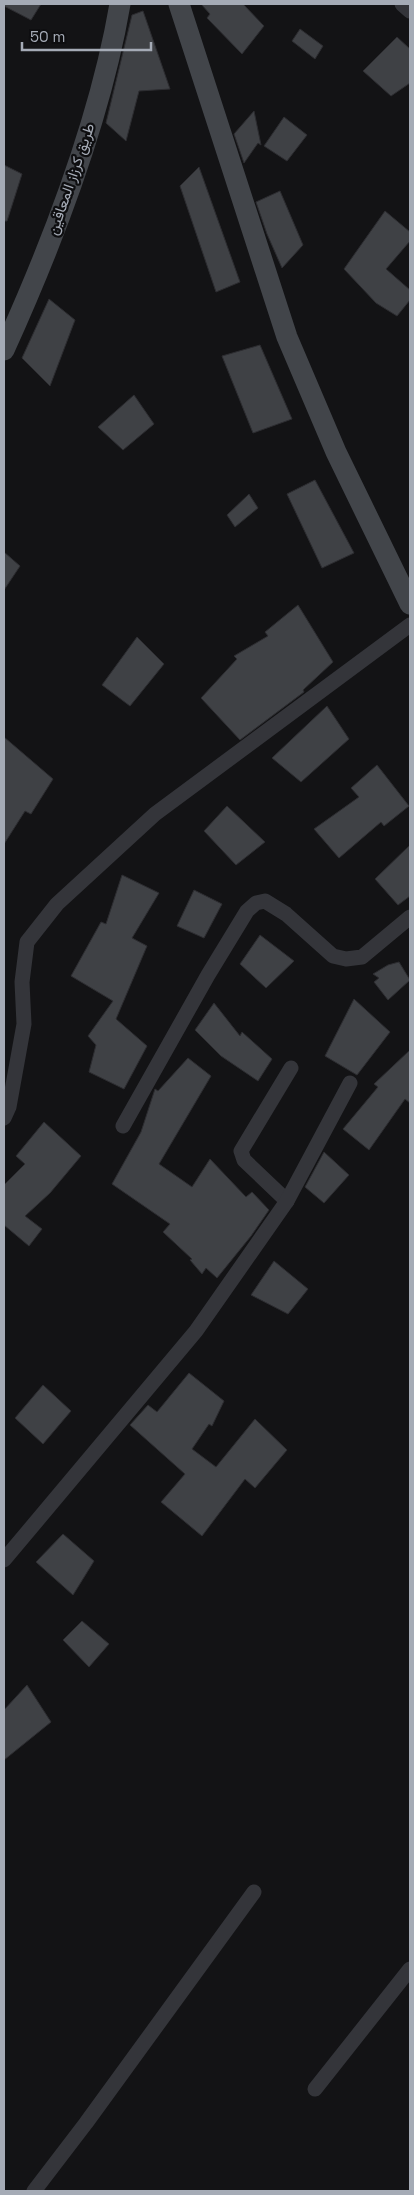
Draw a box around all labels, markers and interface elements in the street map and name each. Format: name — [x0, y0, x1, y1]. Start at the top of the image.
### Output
scale bar — [22, 20, 151, 52]
text: 50 m — [30, 27, 65, 46]
street label: طريق كرزاز المعاقين — [42, 120, 100, 238]

